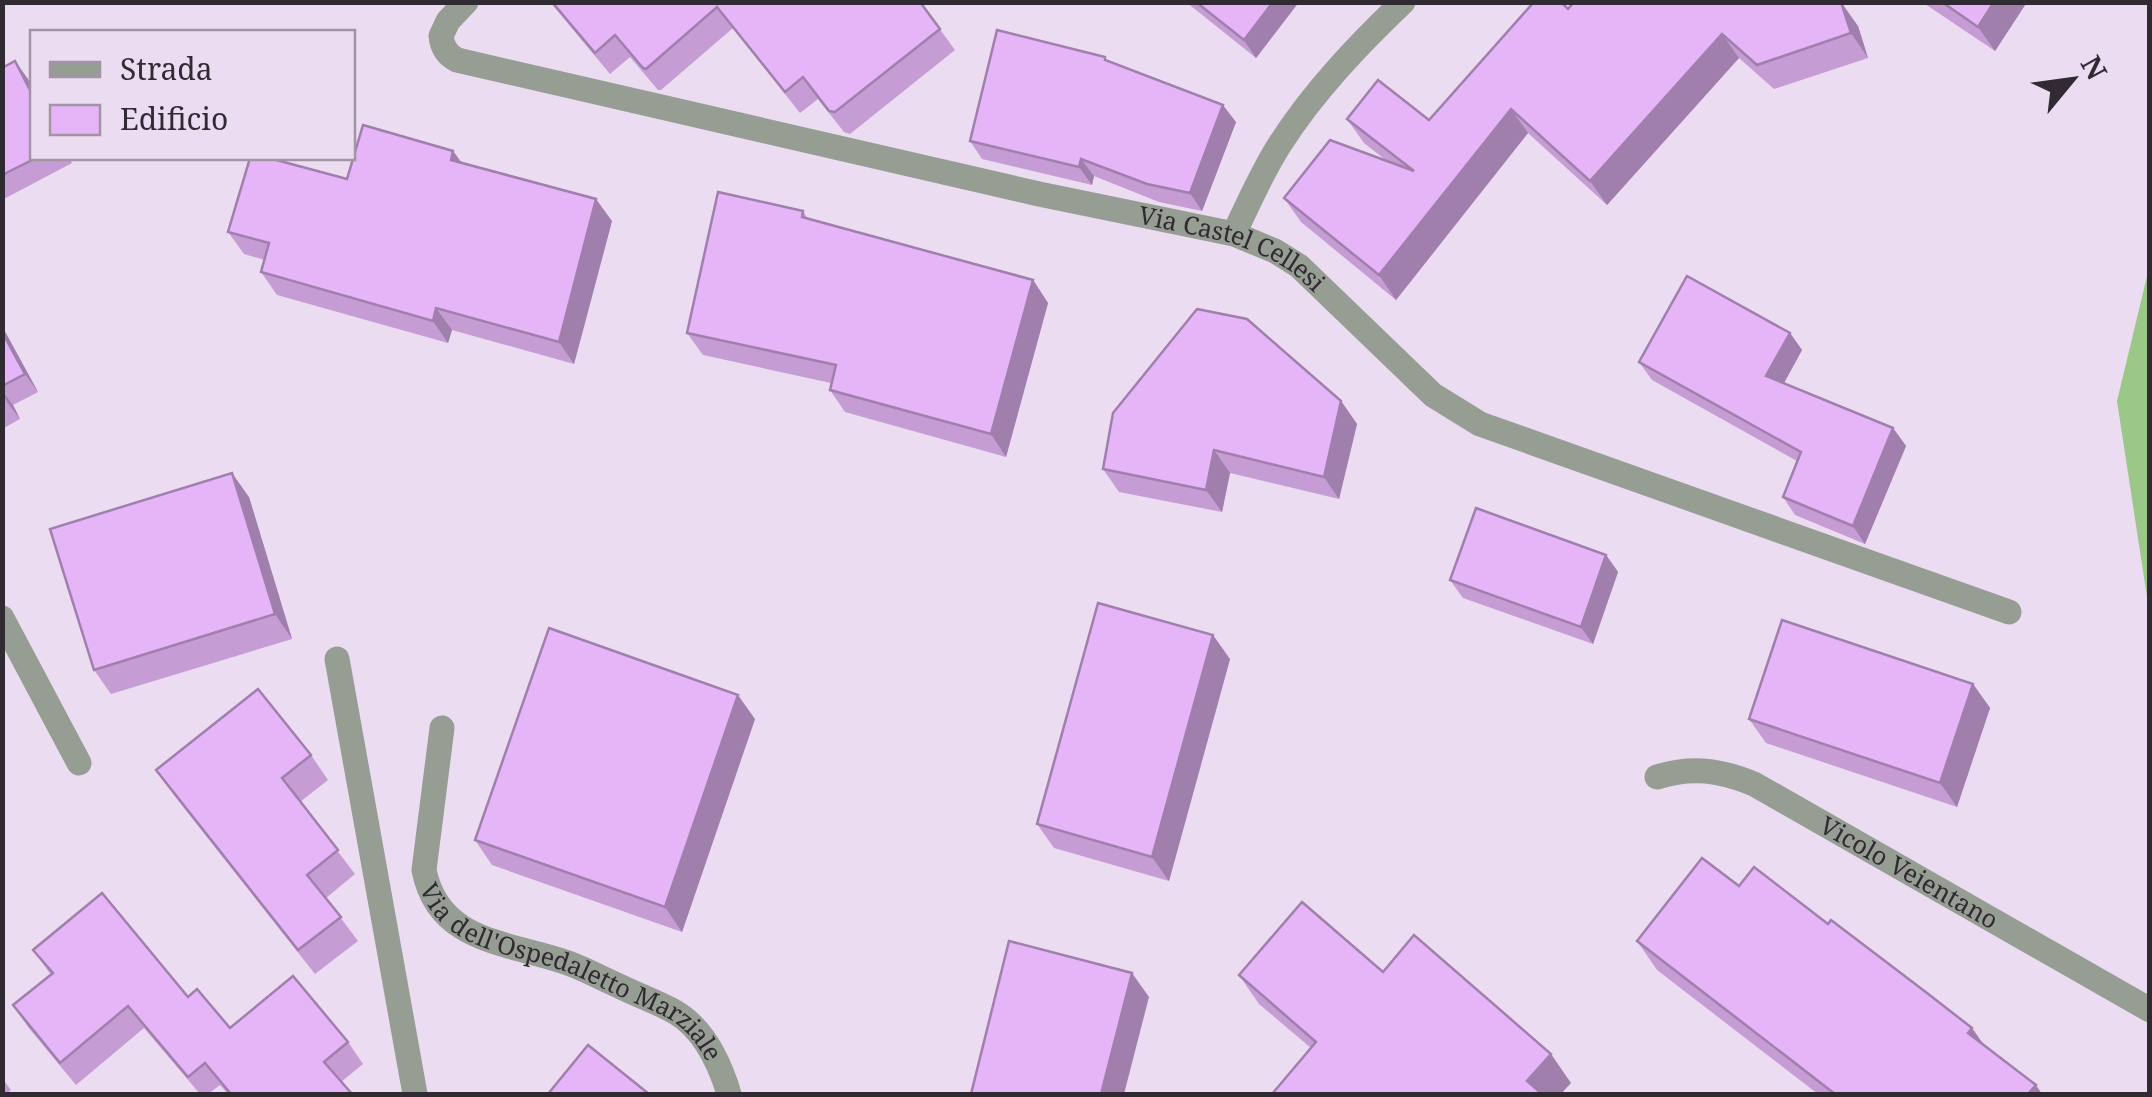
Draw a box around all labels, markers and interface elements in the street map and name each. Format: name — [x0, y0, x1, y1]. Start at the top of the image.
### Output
legend — [30, 30, 355, 160]
north arrow — [2022, 30, 2122, 130]
text: Strada — [120, 48, 213, 89]
text: N — [2073, 49, 2117, 86]
text: Edificio — [120, 98, 228, 139]
street label: Via Castel Cellesi — [1136, 197, 1333, 298]
street label: Vicolo Veientano — [1814, 807, 2005, 936]
street label: Via dell'Ospedaletto Marziale — [413, 877, 731, 1066]

